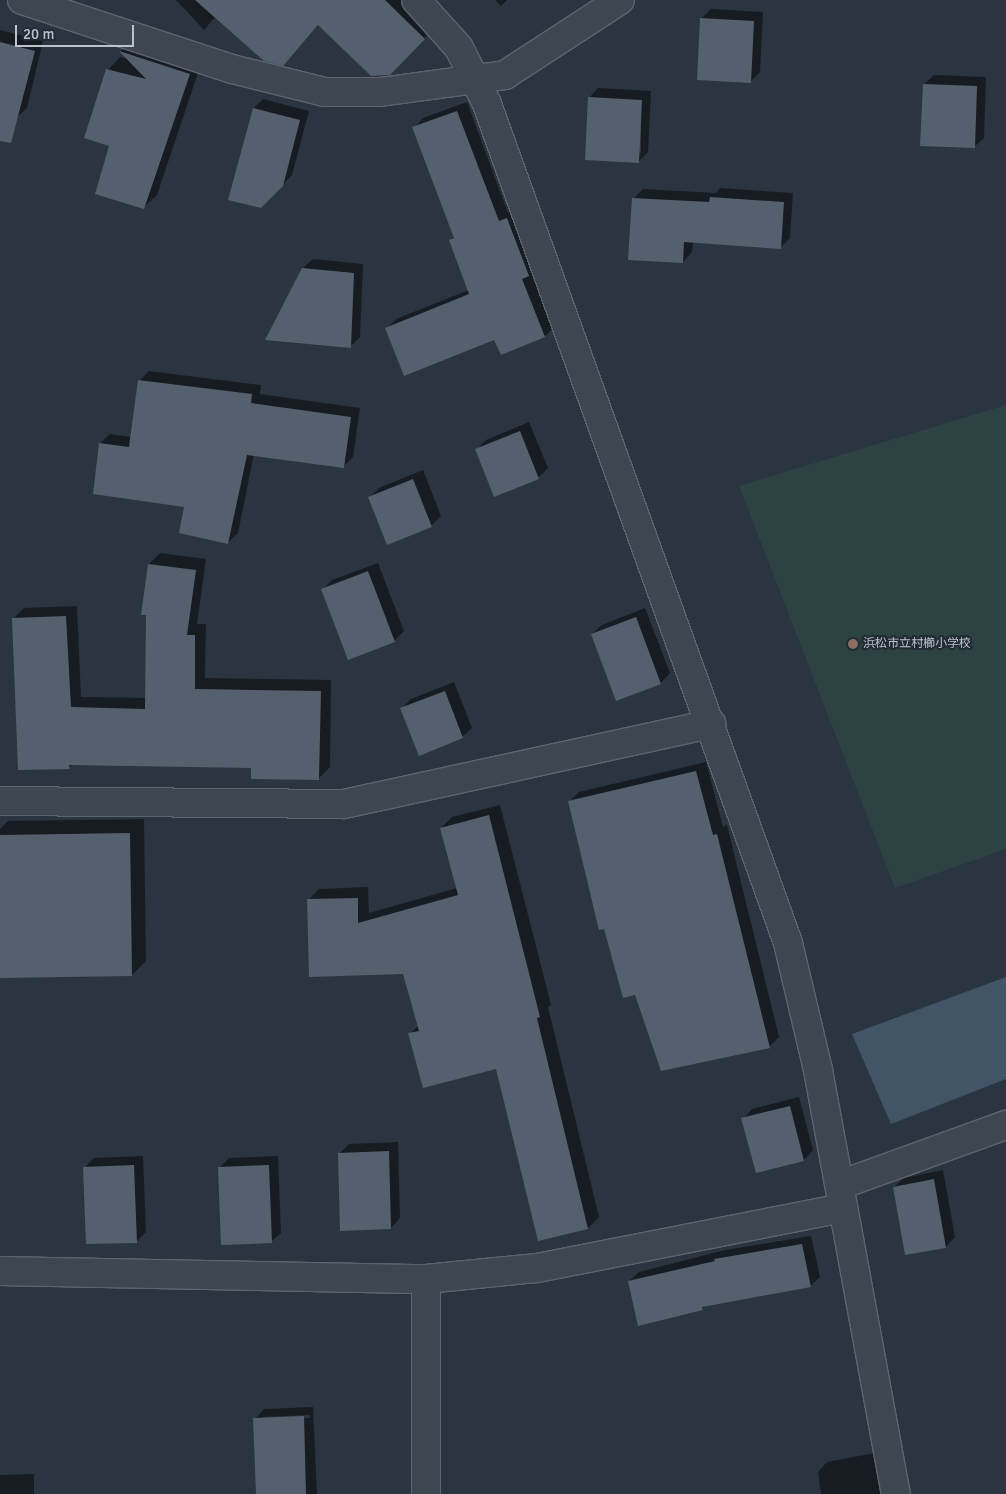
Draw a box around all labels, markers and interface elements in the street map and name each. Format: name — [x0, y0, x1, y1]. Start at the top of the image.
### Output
scale bar — [18, 15, 136, 47]
text: 20 m — [23, 25, 54, 43]
place label: 浜松市立村櫛小学校 — [863, 637, 971, 651]
marker: 浜松市立村櫛小学校 — [847, 638, 859, 650]

